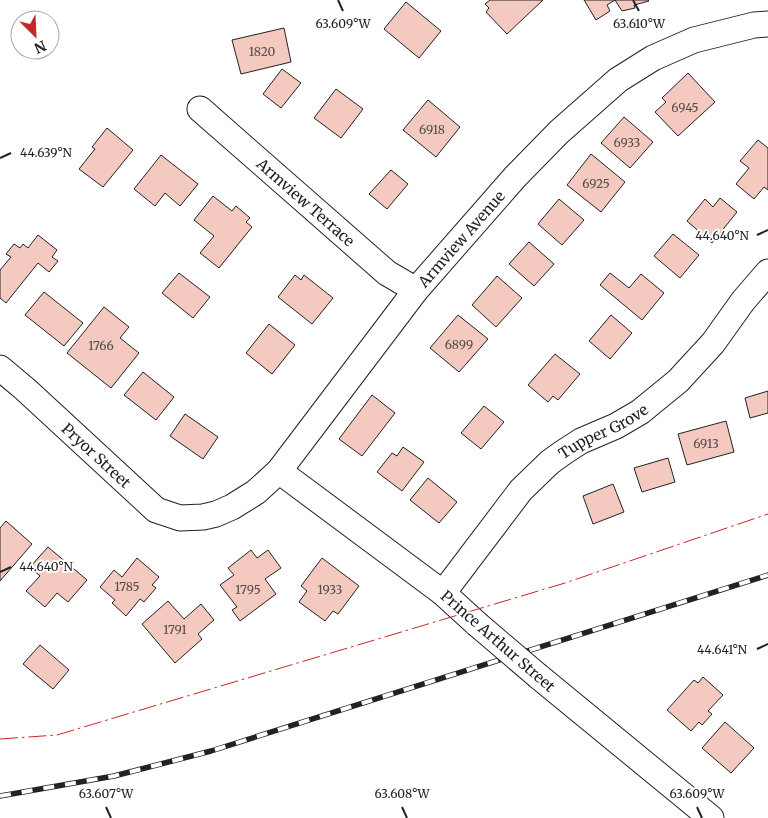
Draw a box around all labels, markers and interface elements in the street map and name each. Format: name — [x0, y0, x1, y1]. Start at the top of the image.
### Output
north arrow — [10, 10, 60, 60]
text: 63.609°W — [315, 16, 372, 31]
text: 63.610°W — [613, 16, 666, 31]
text: N — [32, 36, 49, 57]
house number: 1820 — [249, 44, 276, 59]
house number: 6945 — [671, 100, 699, 115]
house number: 6918 — [419, 122, 445, 137]
house number: 6933 — [614, 135, 641, 150]
text: 44.639°N — [20, 145, 73, 160]
street label: Armview Terrace — [252, 153, 359, 250]
house number: 6925 — [582, 176, 610, 191]
street label: Armview Avenue — [413, 186, 509, 291]
text: 44.640°N — [695, 228, 750, 243]
house number: 6899 — [445, 337, 473, 352]
house number: 1766 — [88, 338, 114, 353]
street label: Tupper Grove — [555, 400, 652, 463]
street label: Pryor Street — [58, 419, 135, 492]
house number: 6913 — [693, 436, 719, 451]
text: 44.640°N — [19, 559, 74, 574]
house number: 1785 — [115, 579, 139, 594]
house number: 1795 — [235, 582, 261, 597]
house number: 1933 — [318, 582, 343, 597]
street label: Prince Arthur Street — [437, 586, 559, 696]
house number: 1791 — [163, 622, 187, 637]
text: 44.641°N — [697, 642, 748, 657]
text: 63.607°W — [79, 786, 134, 801]
text: 63.608°W — [375, 786, 431, 801]
text: 63.609°W — [669, 786, 726, 801]

